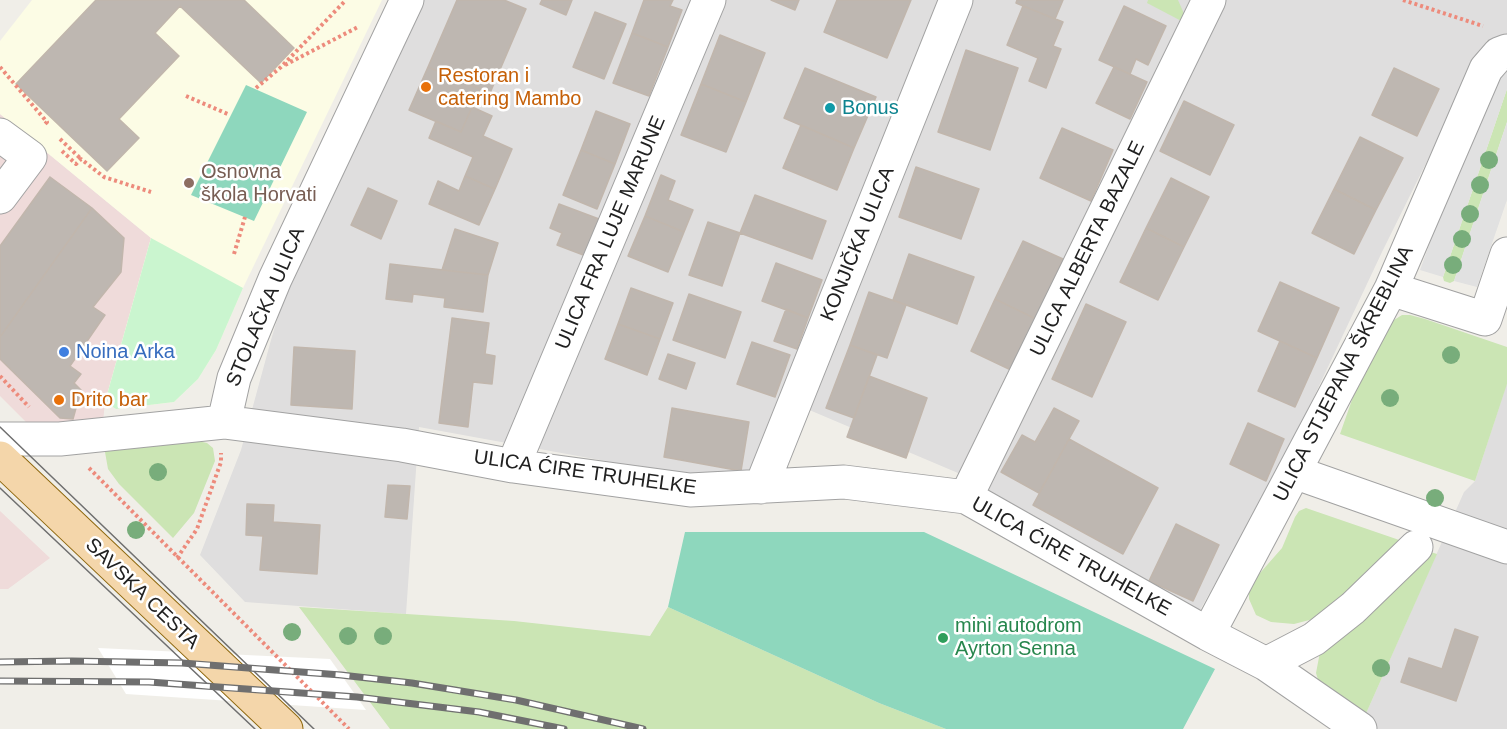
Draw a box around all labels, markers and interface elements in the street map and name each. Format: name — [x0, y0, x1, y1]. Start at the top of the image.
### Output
place label: Restoran i catering Mambo — [438, 64, 581, 111]
marker: Restoran i catering Mambo — [419, 80, 433, 94]
place label: Bonus — [842, 96, 899, 120]
marker: Bonus — [823, 101, 837, 115]
street label: ULICA FRA LUJE MARUNE — [551, 113, 671, 353]
street label: ULICA ALBERTA BAZALE — [1025, 138, 1151, 360]
place label: Osnovna škola Horvati — [201, 160, 317, 207]
street label: KONJIČKA ULICA — [816, 163, 900, 325]
marker: Osnovna škola Horvati — [182, 176, 196, 190]
street label: STOLAČKA ULICA — [222, 224, 310, 390]
street label: ULICA STJEPANA ŠKREBLINA — [1269, 242, 1419, 506]
place label: Noina Arka — [76, 340, 175, 364]
marker: Noina Arka — [57, 345, 71, 359]
place label: Drito bar — [71, 388, 148, 412]
marker: Drito bar — [52, 393, 66, 407]
street label: ULICA ĆIRE TRUHELKE — [472, 445, 698, 501]
street label: ULICA ĆIRE TRUHELKE — [967, 492, 1175, 622]
street label: SAVSKA CESTA — [80, 534, 204, 654]
place label: mini autodrom Ayrton Senna — [955, 614, 1082, 661]
marker: mini autodrom Ayrton Senna — [936, 631, 950, 645]

